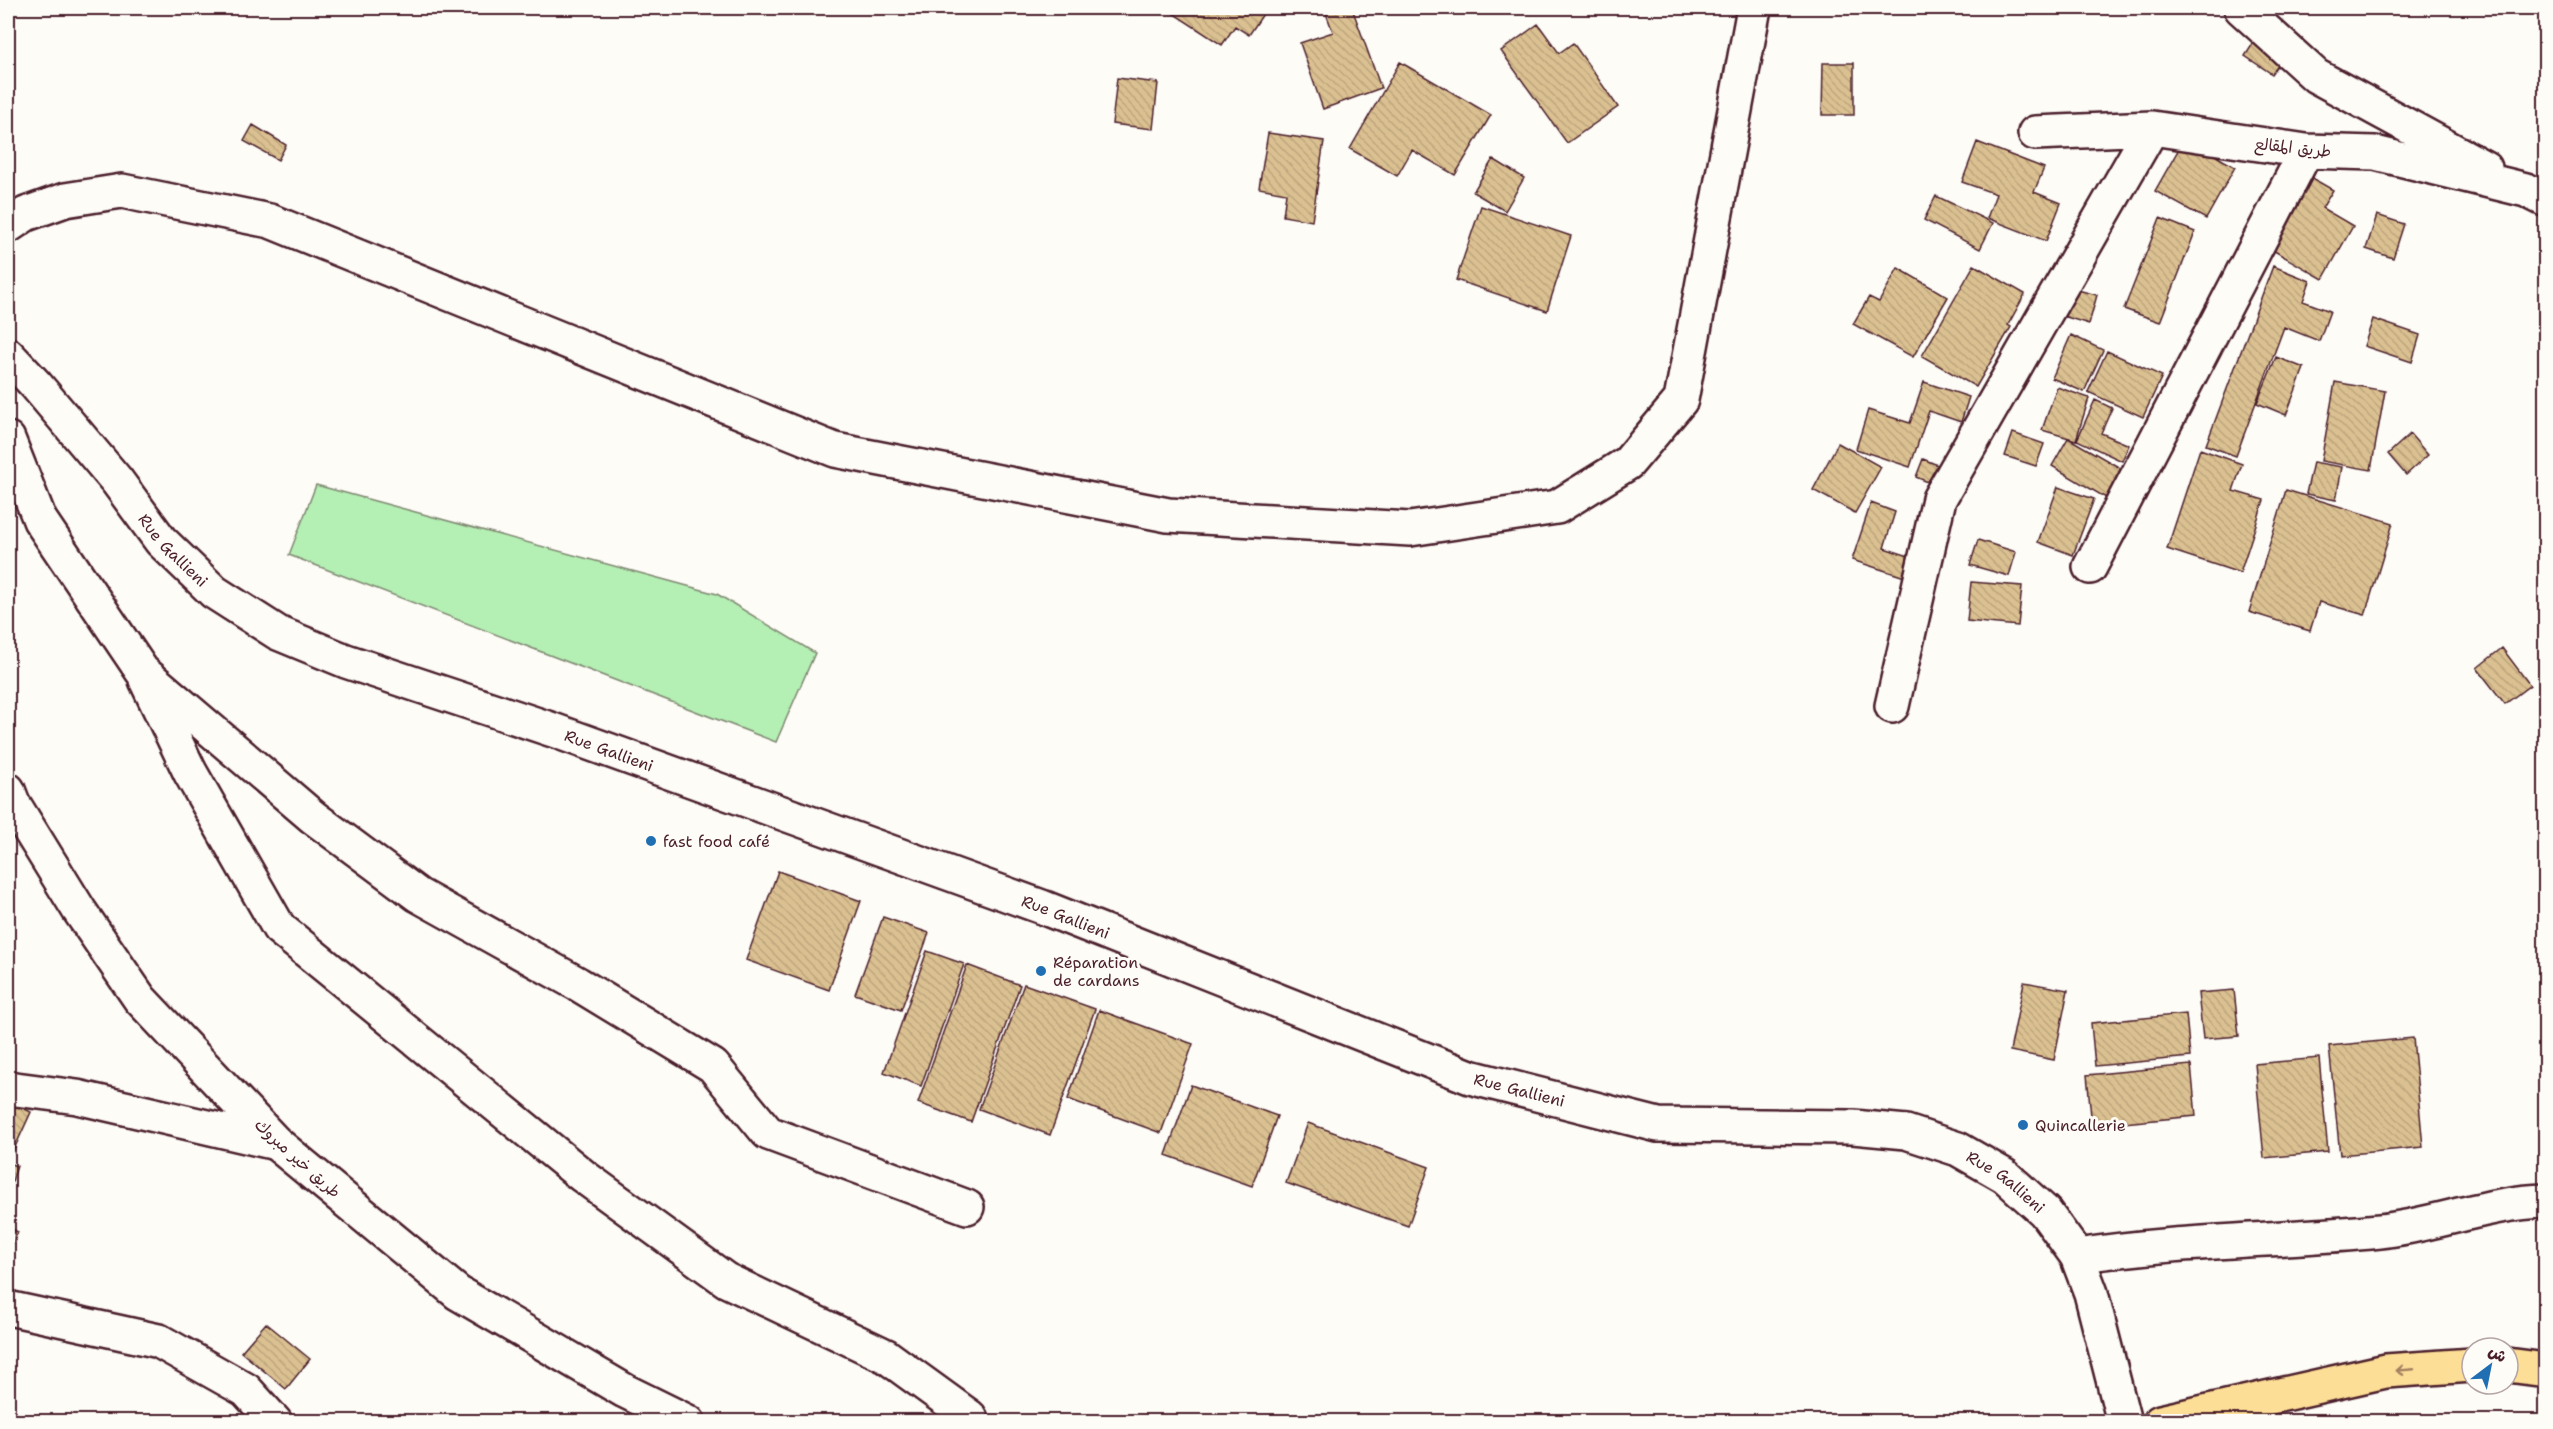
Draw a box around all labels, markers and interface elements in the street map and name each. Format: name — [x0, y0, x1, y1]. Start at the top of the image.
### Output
street label: طريق المقالع — [2253, 133, 2332, 163]
street label: Rue Gallieni — [133, 510, 212, 592]
street label: Rue Gallieni — [562, 725, 656, 777]
place label: fast food café — [663, 831, 770, 852]
marker: fast food café — [644, 834, 658, 848]
street label: Rue Gallieni — [1019, 890, 1113, 944]
place label: Réparation de cardans — [1053, 952, 1140, 991]
marker: Réparation de cardans — [1034, 964, 1048, 978]
street label: Rue Gallieni — [1472, 1068, 1567, 1112]
street label: طريق خير مبروك — [250, 1114, 345, 1203]
place label: Quincallerie — [2035, 1115, 2126, 1136]
marker: Quincallerie — [2016, 1118, 2030, 1132]
street label: Rue Gallieni — [1962, 1146, 2049, 1218]
north arrow — [2460, 1336, 2520, 1396]
text: ش — [2485, 1340, 2511, 1367]
one-way arrow — [2395, 1365, 2415, 1376]

